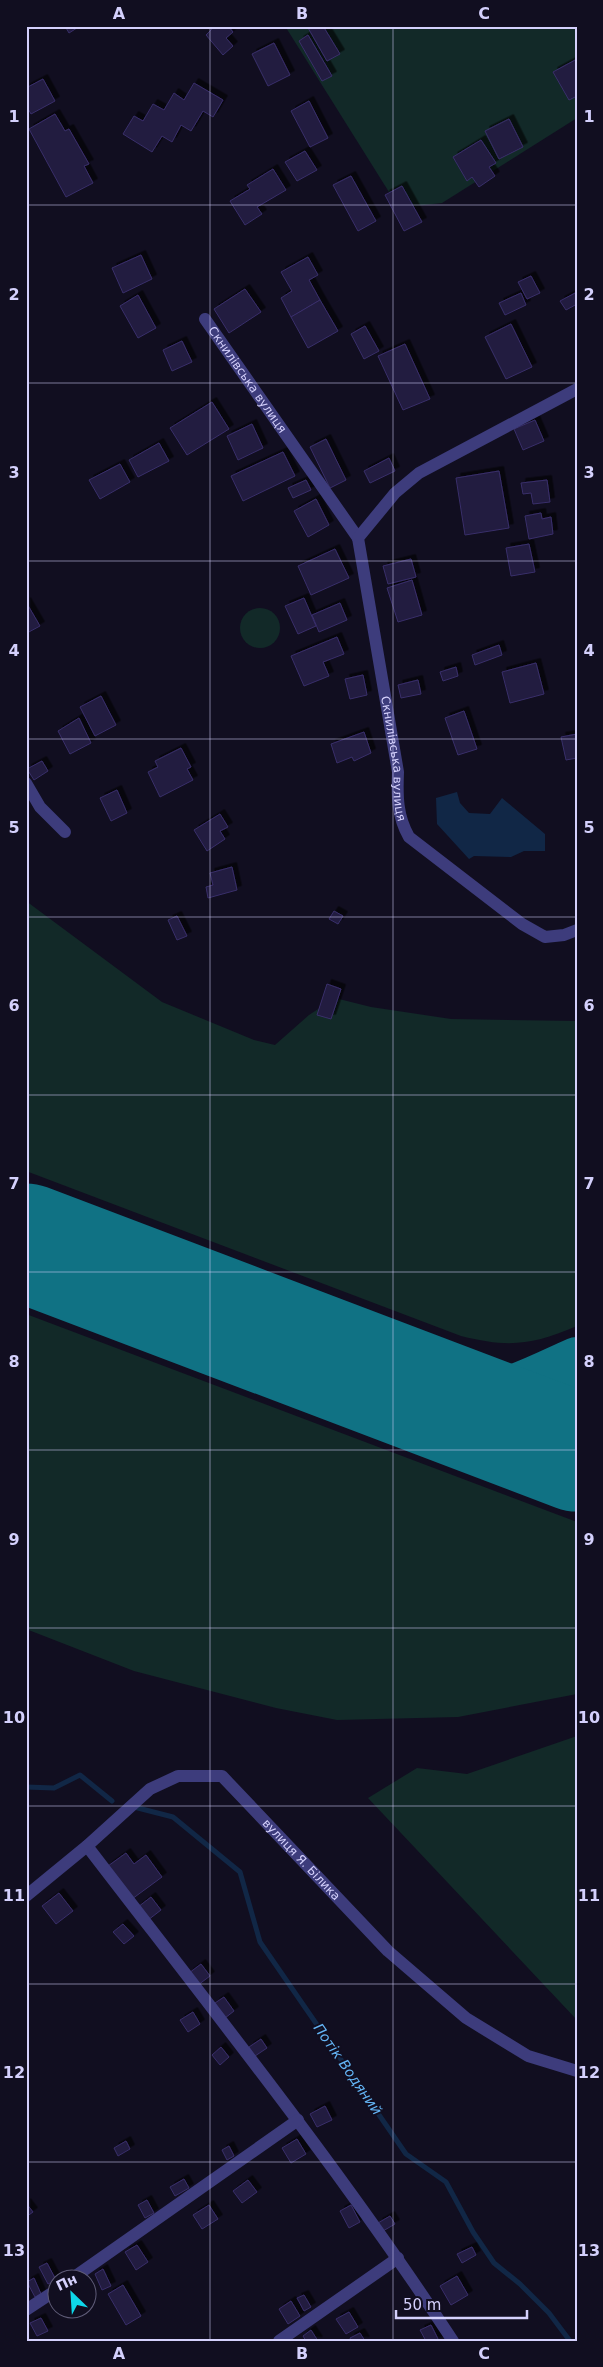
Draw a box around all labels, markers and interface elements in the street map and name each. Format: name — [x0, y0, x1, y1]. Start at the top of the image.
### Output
text: A — [113, 4, 126, 23]
text: B — [296, 4, 308, 23]
text: C — [478, 4, 490, 23]
text: 1 — [8, 107, 20, 126]
text: 1 — [583, 107, 595, 126]
text: 2 — [8, 285, 20, 304]
text: 2 — [583, 285, 595, 304]
street label: Скнилівська вулиця — [205, 324, 289, 436]
text: 3 — [8, 463, 20, 482]
text: 3 — [583, 463, 595, 482]
text: 4 — [8, 641, 20, 660]
text: 4 — [583, 641, 595, 660]
street label: Скнилівська вулиця — [378, 695, 409, 823]
text: 5 — [8, 818, 20, 837]
text: 5 — [583, 818, 595, 837]
text: 6 — [8, 996, 20, 1015]
text: 6 — [583, 996, 595, 1015]
text: 7 — [8, 1174, 20, 1193]
text: 7 — [583, 1174, 595, 1193]
text: 8 — [8, 1352, 20, 1371]
text: 8 — [583, 1352, 595, 1371]
text: 9 — [8, 1530, 20, 1549]
text: 9 — [583, 1530, 595, 1549]
text: 10 — [3, 1708, 25, 1727]
text: 10 — [578, 1708, 600, 1727]
street label: вулиця Я. Білика — [260, 1816, 343, 1903]
text: 11 — [3, 1886, 25, 1905]
text: 11 — [578, 1886, 600, 1905]
water label: Потік Водяний — [311, 2020, 385, 2118]
text: 12 — [3, 2063, 25, 2082]
text: 12 — [578, 2063, 600, 2082]
text: 13 — [3, 2241, 25, 2260]
text: 13 — [578, 2241, 600, 2260]
north arrow — [48, 2270, 98, 2320]
text: Пн — [53, 2270, 80, 2294]
scale bar — [396, 2287, 527, 2319]
text: 50 m — [403, 2296, 441, 2314]
text: A — [113, 2344, 126, 2363]
text: B — [296, 2344, 308, 2363]
text: C — [478, 2344, 490, 2363]

